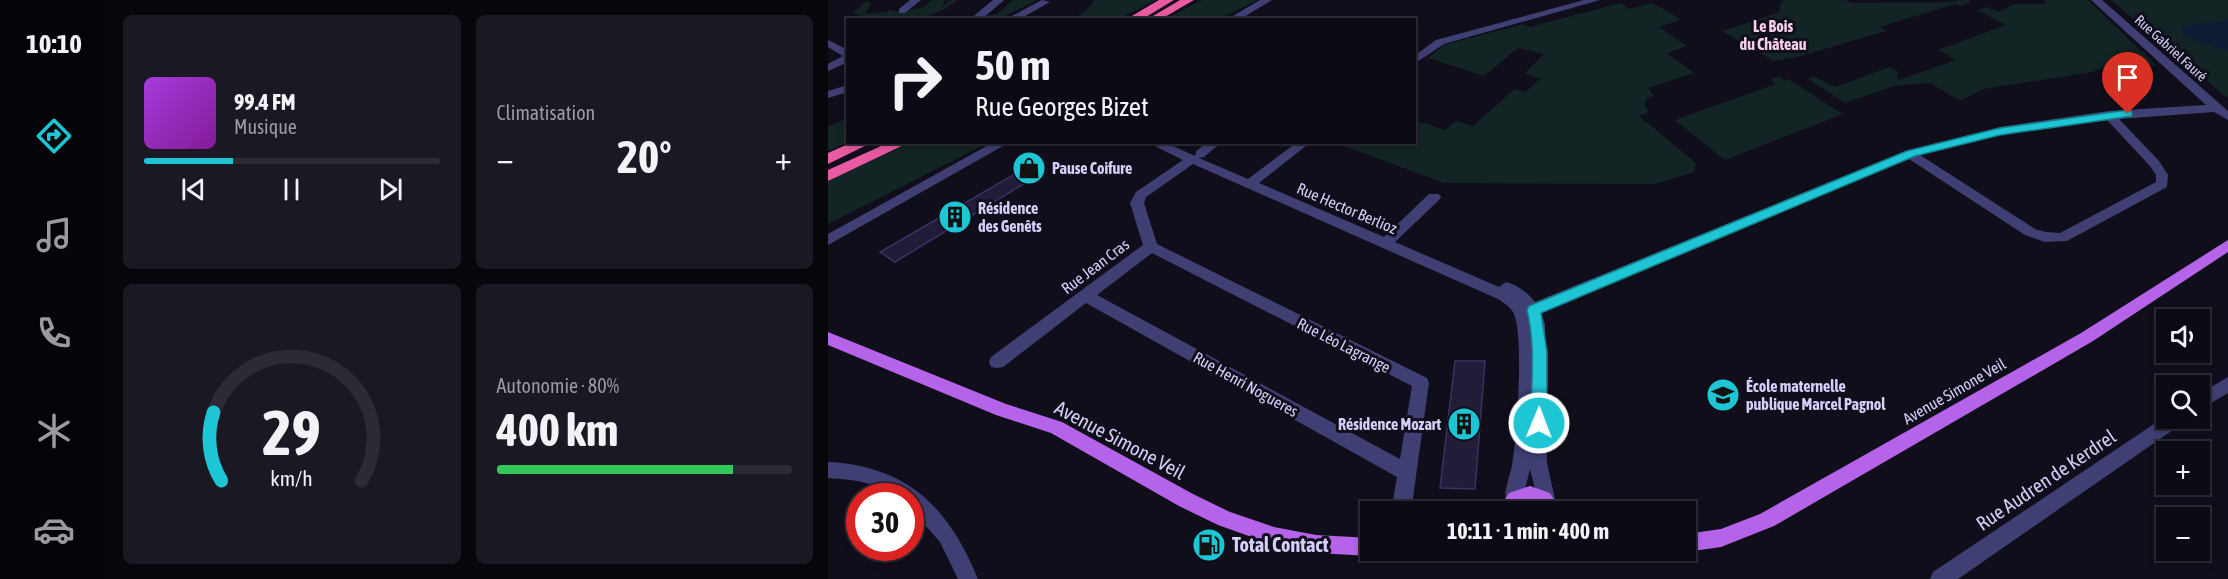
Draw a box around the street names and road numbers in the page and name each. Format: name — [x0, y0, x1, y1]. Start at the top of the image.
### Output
street label: Rue Gabriel Fauré — [2132, 12, 2210, 84]
street label: Rue Hector Berlioz — [1294, 179, 1400, 237]
street label: Rue Jean Cras — [1058, 235, 1132, 297]
street label: Rue Léo Lagrange — [1294, 314, 1394, 377]
street label: Rue Henri Nogueres — [1190, 348, 1302, 421]
street label: Avenue Simone Veil — [1899, 354, 2009, 428]
street label: Avenue Simone Veil — [1051, 395, 1190, 484]
street label: Rue Audren de Kerdrel — [1972, 424, 2120, 535]

